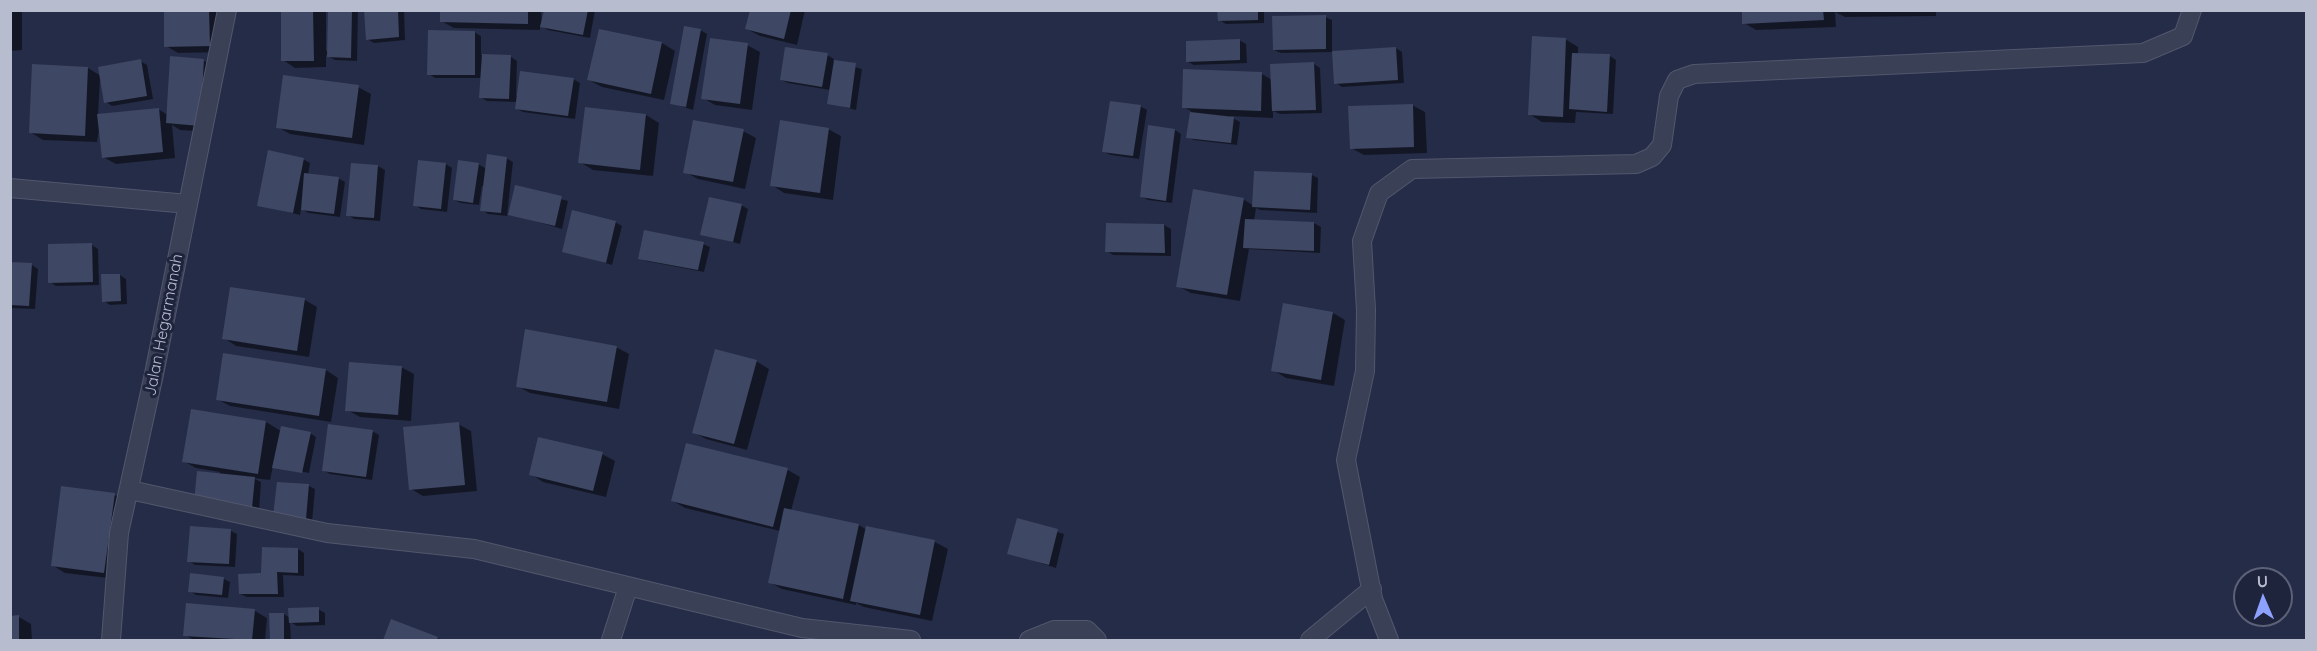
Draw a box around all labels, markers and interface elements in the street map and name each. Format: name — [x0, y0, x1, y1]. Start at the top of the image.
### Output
street label: Jalan Hegarmanah — [141, 252, 187, 398]
north arrow — [2233, 567, 2293, 627]
text: U — [2256, 571, 2268, 591]

